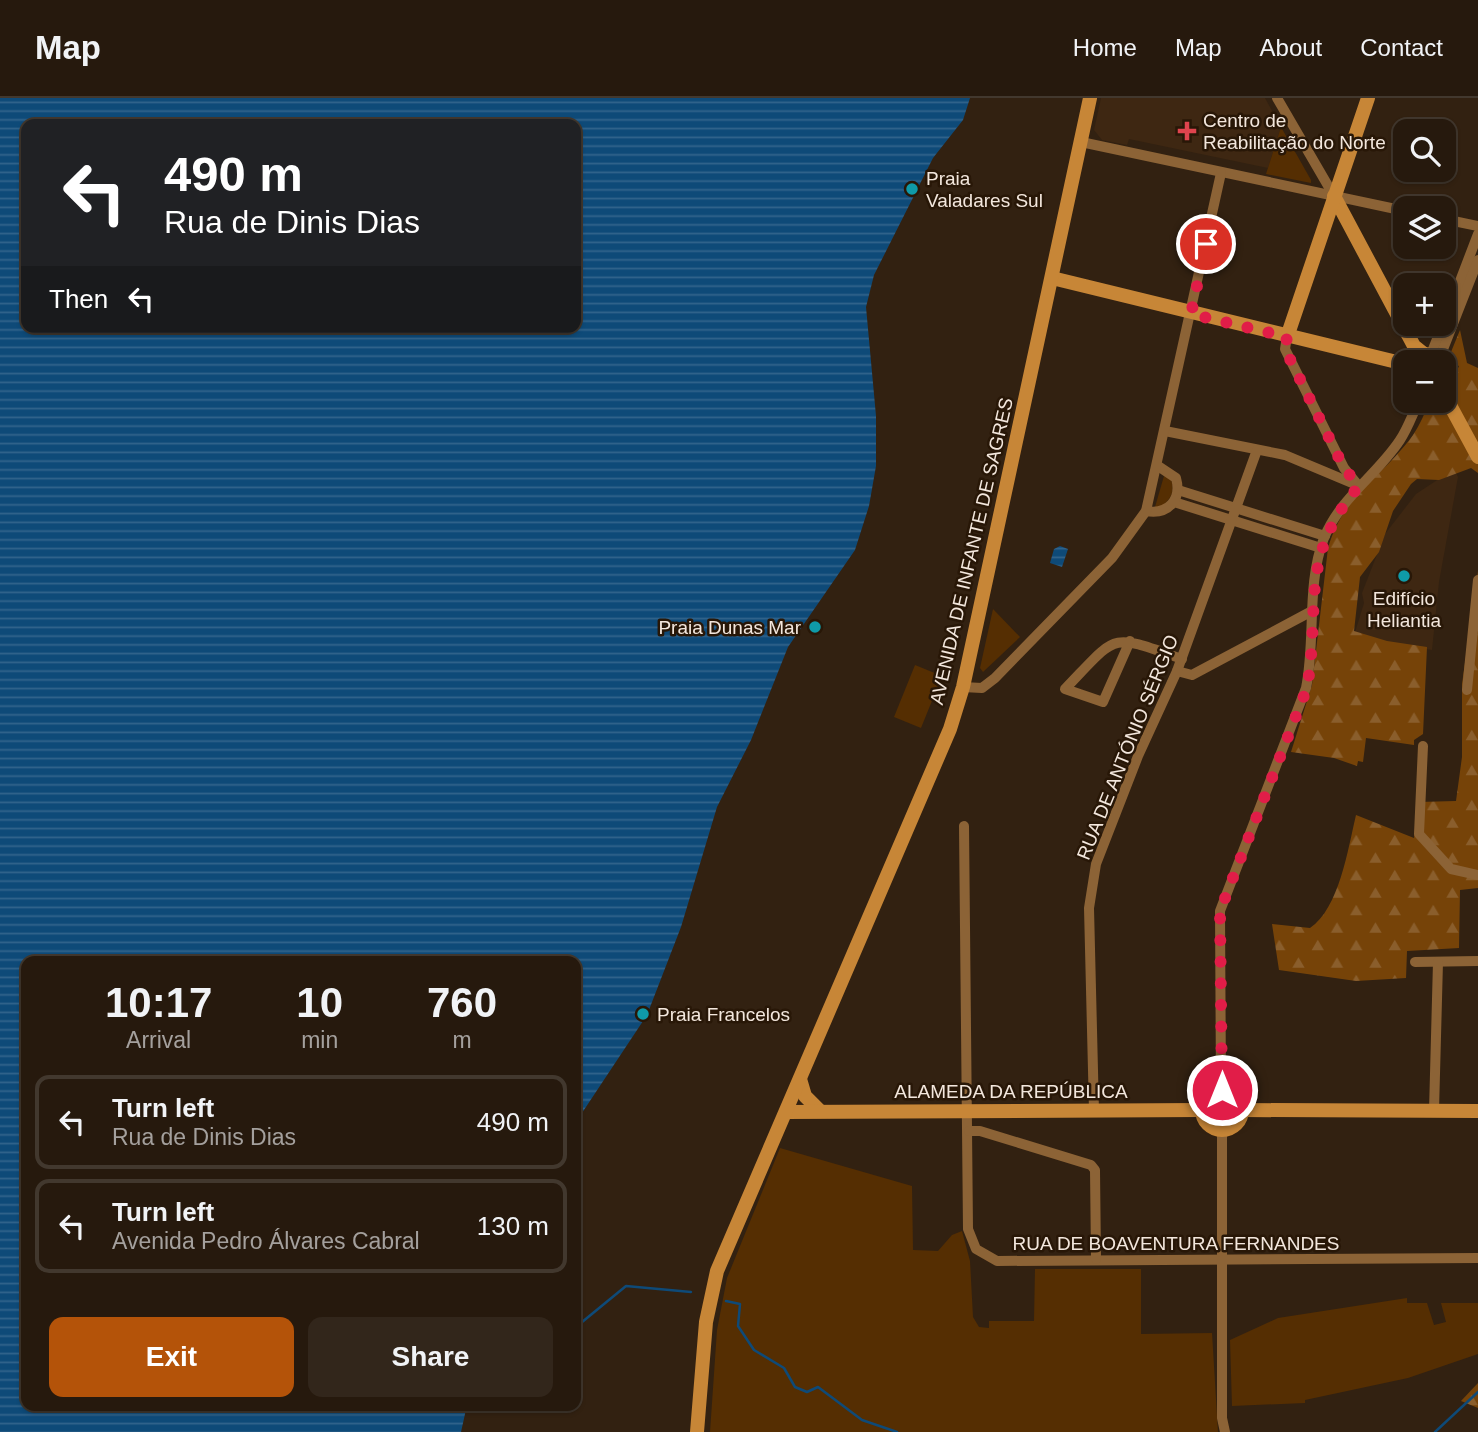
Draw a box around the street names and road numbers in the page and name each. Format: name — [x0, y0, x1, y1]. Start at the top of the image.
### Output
street label: AVENIDA DE INFANTE DE SAGRES — [926, 396, 1017, 707]
street label: RUA DE ANTÓNIO SÉRGIO — [1073, 632, 1182, 863]
street label: ALAMEDA DA REPÚBLICA — [894, 1081, 1128, 1102]
street label: RUA DE BOAVENTURA FERNANDES — [1013, 1233, 1339, 1254]

